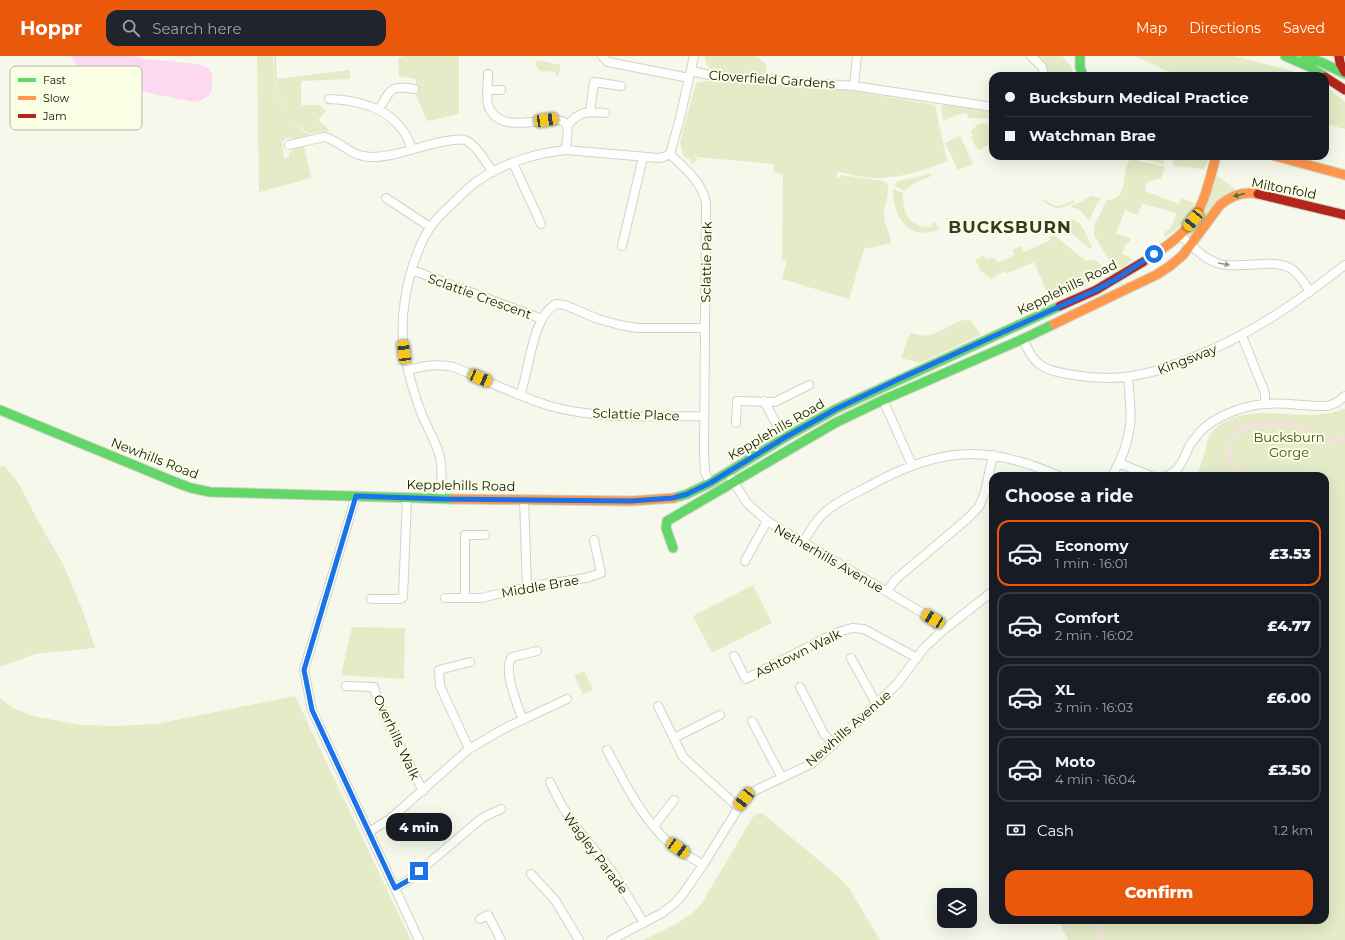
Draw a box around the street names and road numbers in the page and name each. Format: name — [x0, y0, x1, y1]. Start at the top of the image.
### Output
street label: Cloverfield Gardens — [708, 67, 836, 91]
street label: Miltonfold — [1250, 174, 1318, 202]
street label: Sclattie Park — [697, 221, 715, 303]
street label: Kepplehills Road — [1015, 256, 1119, 318]
street label: Sclattie Crescent — [426, 270, 534, 322]
street label: Kingsway — [1155, 340, 1220, 378]
street label: Kepplehills Road — [725, 395, 827, 463]
street label: Sclattie Place — [592, 404, 680, 424]
street label: Newhills Road — [109, 434, 201, 482]
street label: Kepplehills Road — [406, 476, 516, 494]
street label: Netherhills Avenue — [772, 520, 887, 596]
street label: Middle Brae — [500, 571, 580, 601]
street label: Ashtown Walk — [752, 625, 844, 681]
street label: Newhills Avenue — [802, 687, 894, 769]
street label: Overhills Walk — [370, 692, 424, 782]
street label: Wagley Parade — [560, 809, 632, 897]

